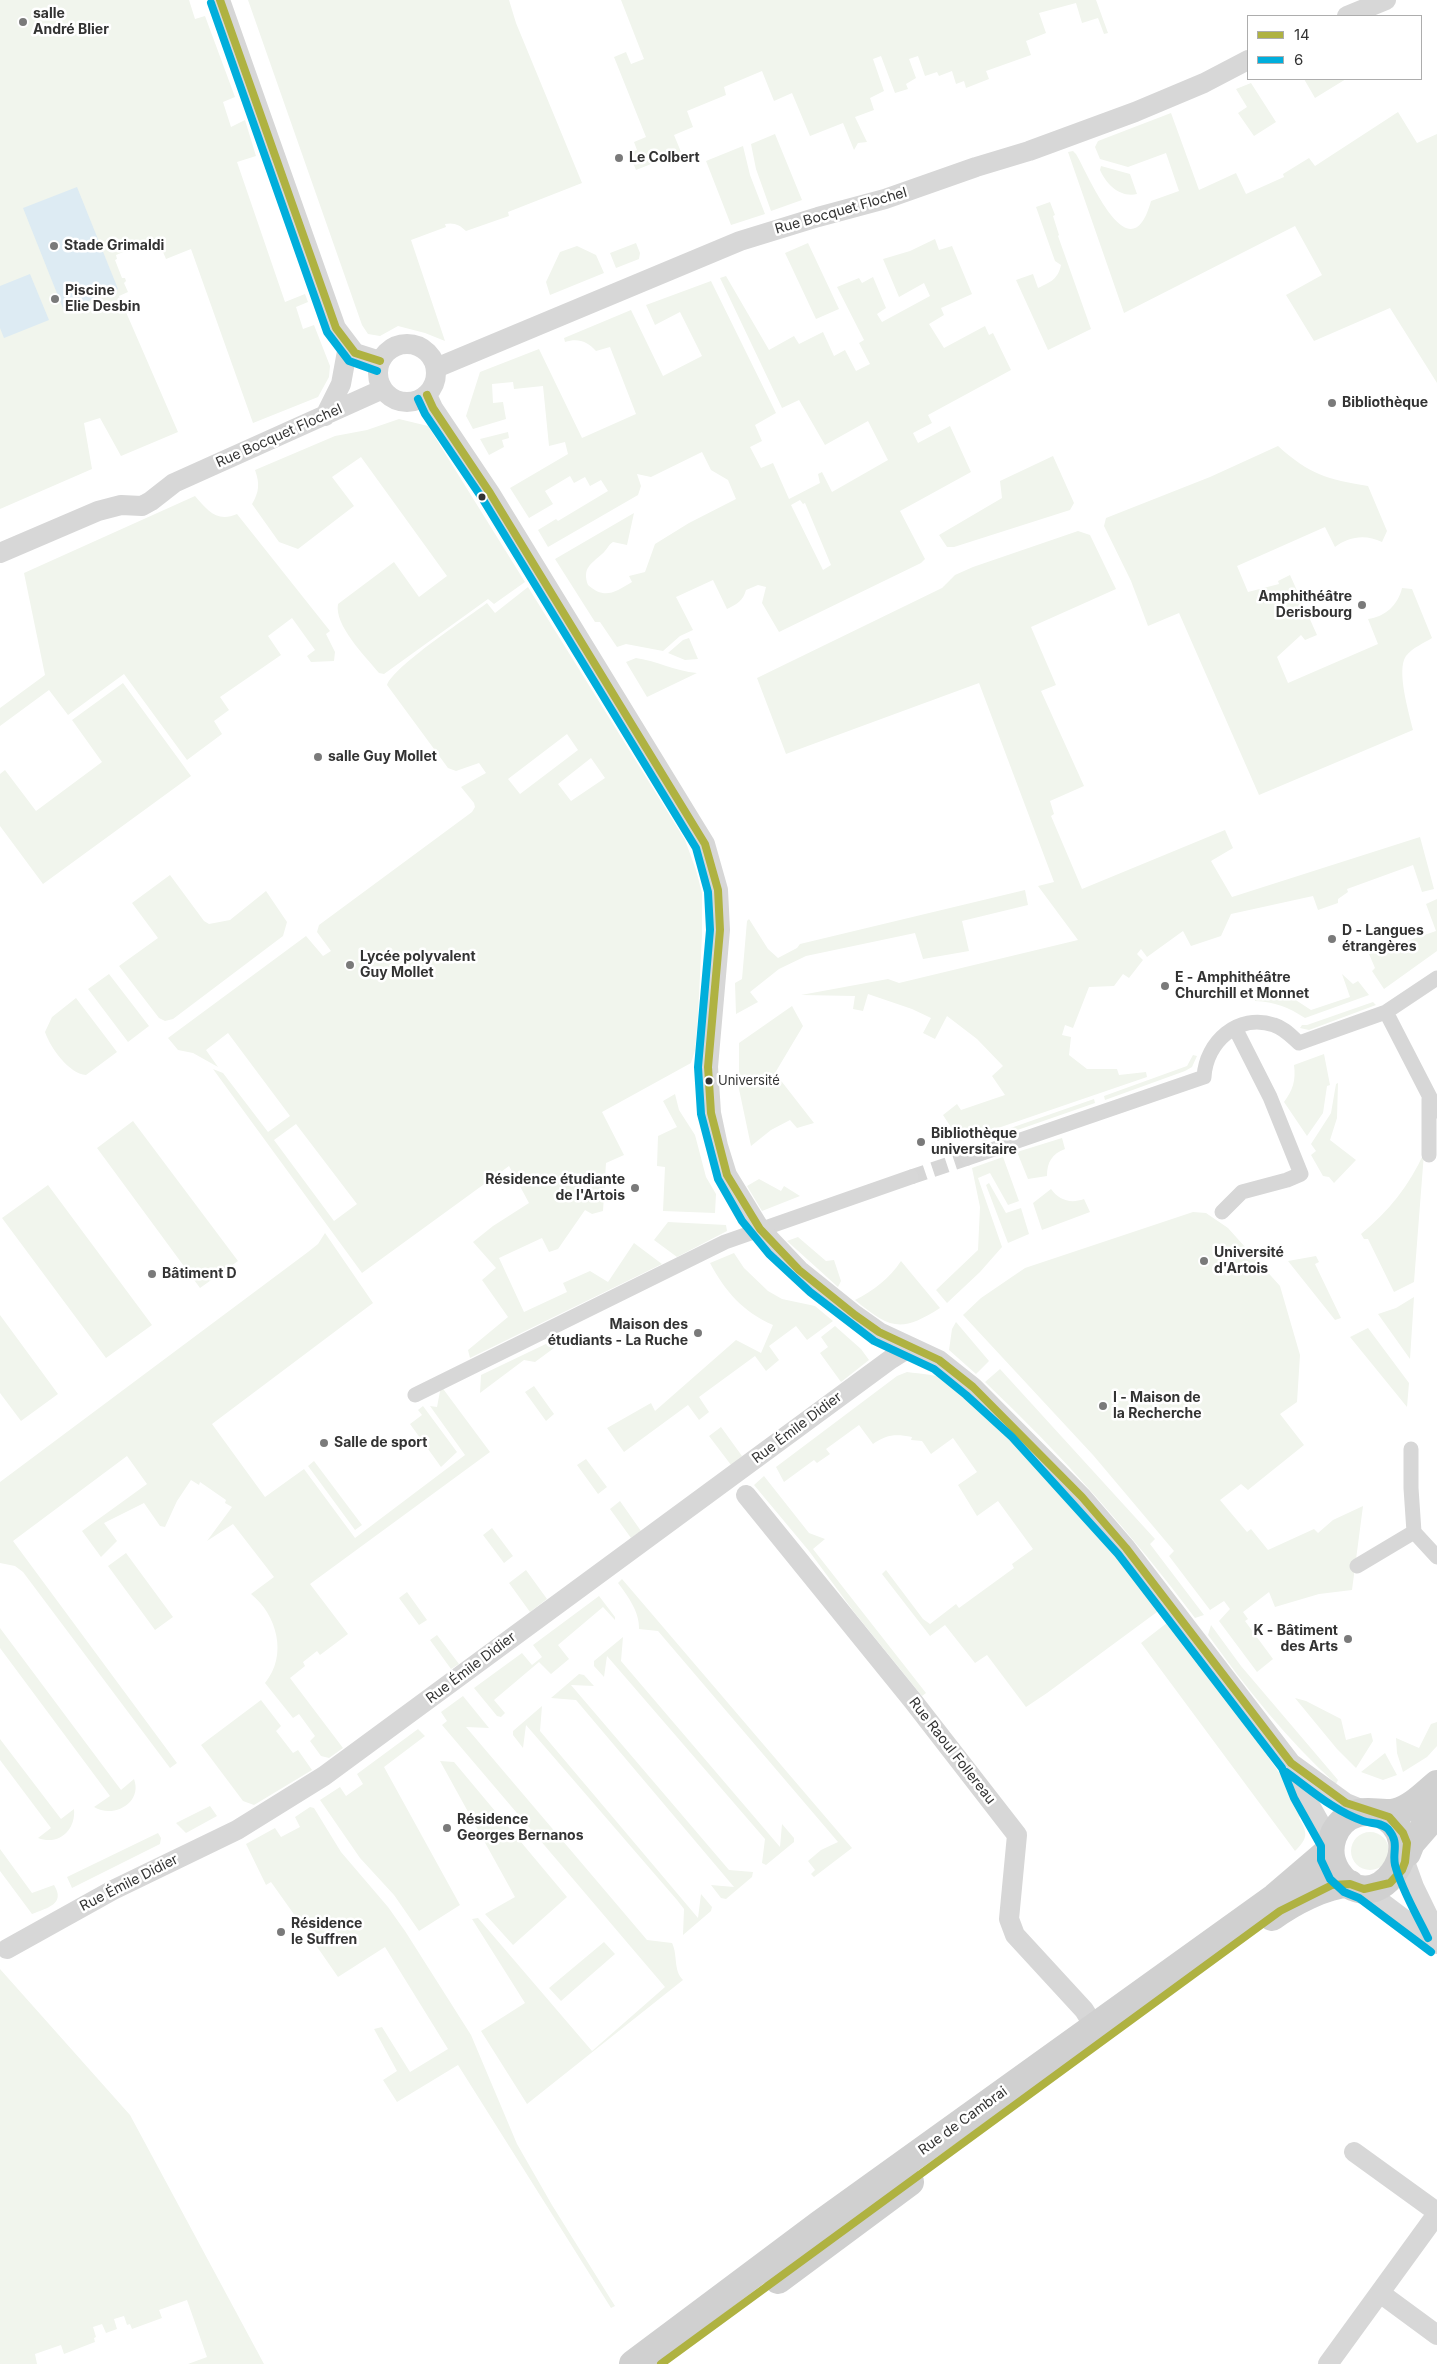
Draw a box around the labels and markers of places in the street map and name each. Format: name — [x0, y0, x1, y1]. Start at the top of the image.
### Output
place label: salle André Blier — [33, 6, 109, 38]
marker: salle André Blier — [17, 16, 29, 28]
place label: Le Colbert — [629, 150, 700, 166]
marker: Le Colbert — [613, 152, 625, 164]
place label: Stade Grimaldi — [64, 238, 164, 254]
marker: Stade Grimaldi — [48, 240, 60, 252]
place label: Piscine Elie Desbin — [65, 283, 140, 316]
marker: Piscine Elie Desbin — [49, 293, 61, 305]
place label: Bibliothèque — [1342, 395, 1428, 411]
marker: Bibliothèque — [1326, 397, 1338, 409]
unlabelled marker — [477, 492, 487, 502]
place label: Amphithéâtre Derisbourg — [1258, 589, 1352, 622]
marker: Amphithéâtre Derisbourg — [1356, 599, 1368, 611]
place label: salle Guy Mollet — [328, 749, 437, 765]
marker: salle Guy Mollet — [312, 751, 324, 763]
place label: D - Langues étrangères — [1342, 923, 1424, 956]
marker: D - Langues étrangères — [1326, 933, 1338, 945]
place label: Lycée polyvalent Guy Mollet — [360, 949, 476, 982]
marker: Lycée polyvalent Guy Mollet — [344, 959, 356, 971]
place label: E - Amphithéâtre Churchill et Monnet — [1175, 970, 1309, 1002]
marker: E - Amphithéâtre Churchill et Monnet — [1159, 980, 1171, 992]
place label: Université — [718, 1073, 780, 1089]
marker: Université — [704, 1076, 714, 1086]
place label: Bibliothèque universitaire — [931, 1126, 1017, 1158]
marker: Bibliothèque universitaire — [915, 1136, 927, 1148]
place label: Résidence étudiante de l'Artois — [485, 1172, 625, 1204]
marker: Résidence étudiante de l'Artois — [629, 1182, 641, 1194]
place label: Université d'Artois — [1214, 1245, 1284, 1278]
marker: Université d'Artois — [1198, 1255, 1210, 1267]
place label: Bâtiment D — [162, 1266, 237, 1282]
marker: Bâtiment D — [146, 1268, 158, 1280]
place label: Maison des étudiants - La Ruche — [548, 1317, 688, 1350]
marker: Maison des étudiants - La Ruche — [692, 1327, 704, 1339]
place label: I - Maison de la Recherche — [1113, 1390, 1202, 1422]
marker: I - Maison de la Recherche — [1097, 1400, 1109, 1412]
place label: Salle de sport — [334, 1435, 427, 1451]
marker: Salle de sport — [318, 1437, 330, 1449]
place label: K - Bâtiment des Arts — [1253, 1623, 1338, 1655]
marker: K - Bâtiment des Arts — [1342, 1633, 1354, 1645]
place label: Résidence Georges Bernanos — [457, 1812, 584, 1844]
marker: Résidence Georges Bernanos — [441, 1822, 453, 1834]
place label: Résidence le Suffren — [291, 1916, 362, 1948]
marker: Résidence le Suffren — [275, 1926, 287, 1938]

